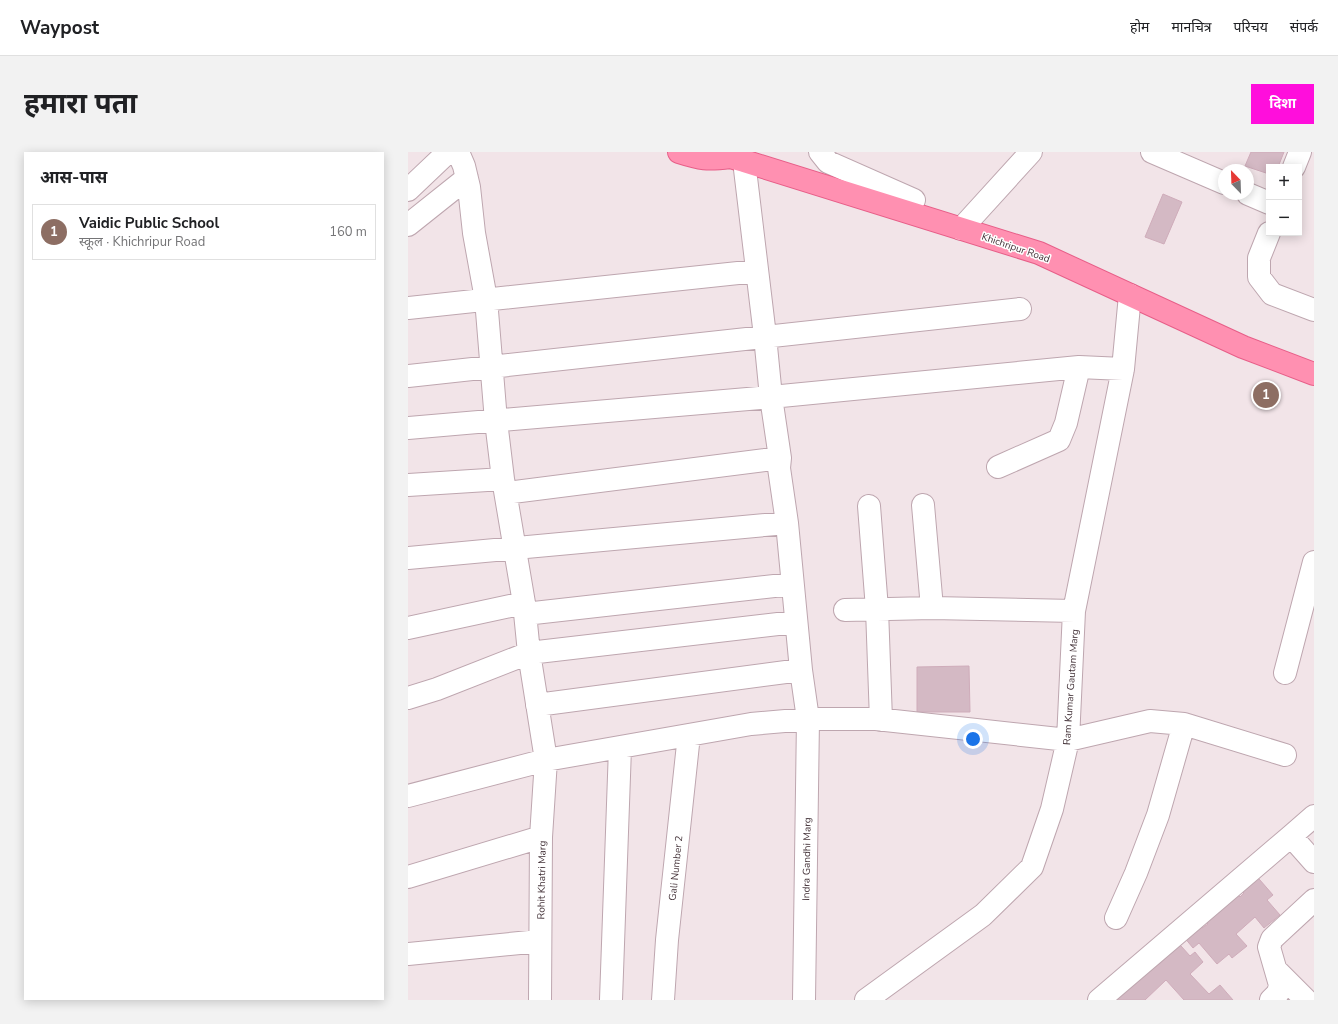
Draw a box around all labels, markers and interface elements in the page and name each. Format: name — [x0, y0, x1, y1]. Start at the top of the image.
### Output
text: Waypost — [20, 15, 99, 41]
text: होम — [1130, 18, 1149, 37]
text: मानचित्र — [1171, 18, 1212, 37]
text: परिचय — [1234, 18, 1268, 37]
text: संपर्क — [1290, 18, 1318, 37]
button: दिशा — [1251, 84, 1314, 124]
text: हमारा पता — [24, 85, 137, 123]
north arrow — [1218, 164, 1254, 200]
map controls — [1266, 164, 1302, 236]
button: + — [1266, 164, 1302, 200]
text: आस-पास — [40, 166, 107, 189]
button: − — [1266, 200, 1302, 236]
text: Vaidic Public School — [79, 213, 219, 233]
text: 1 — [50, 223, 58, 241]
text: 160 m — [329, 223, 367, 241]
street label: Khichripur Road — [980, 230, 1052, 266]
text: स्कूल · Khichripur Road — [79, 233, 205, 251]
pin: 1 — [1253, 380, 1279, 410]
street label: Ram Kumar Gautam Marg — [1060, 628, 1082, 746]
your location — [963, 729, 983, 749]
street label: Indra Gandhi Marg — [799, 817, 815, 901]
street label: Gali Number 2 — [666, 835, 686, 901]
street label: Rohit Khatri Marg — [534, 840, 550, 919]

